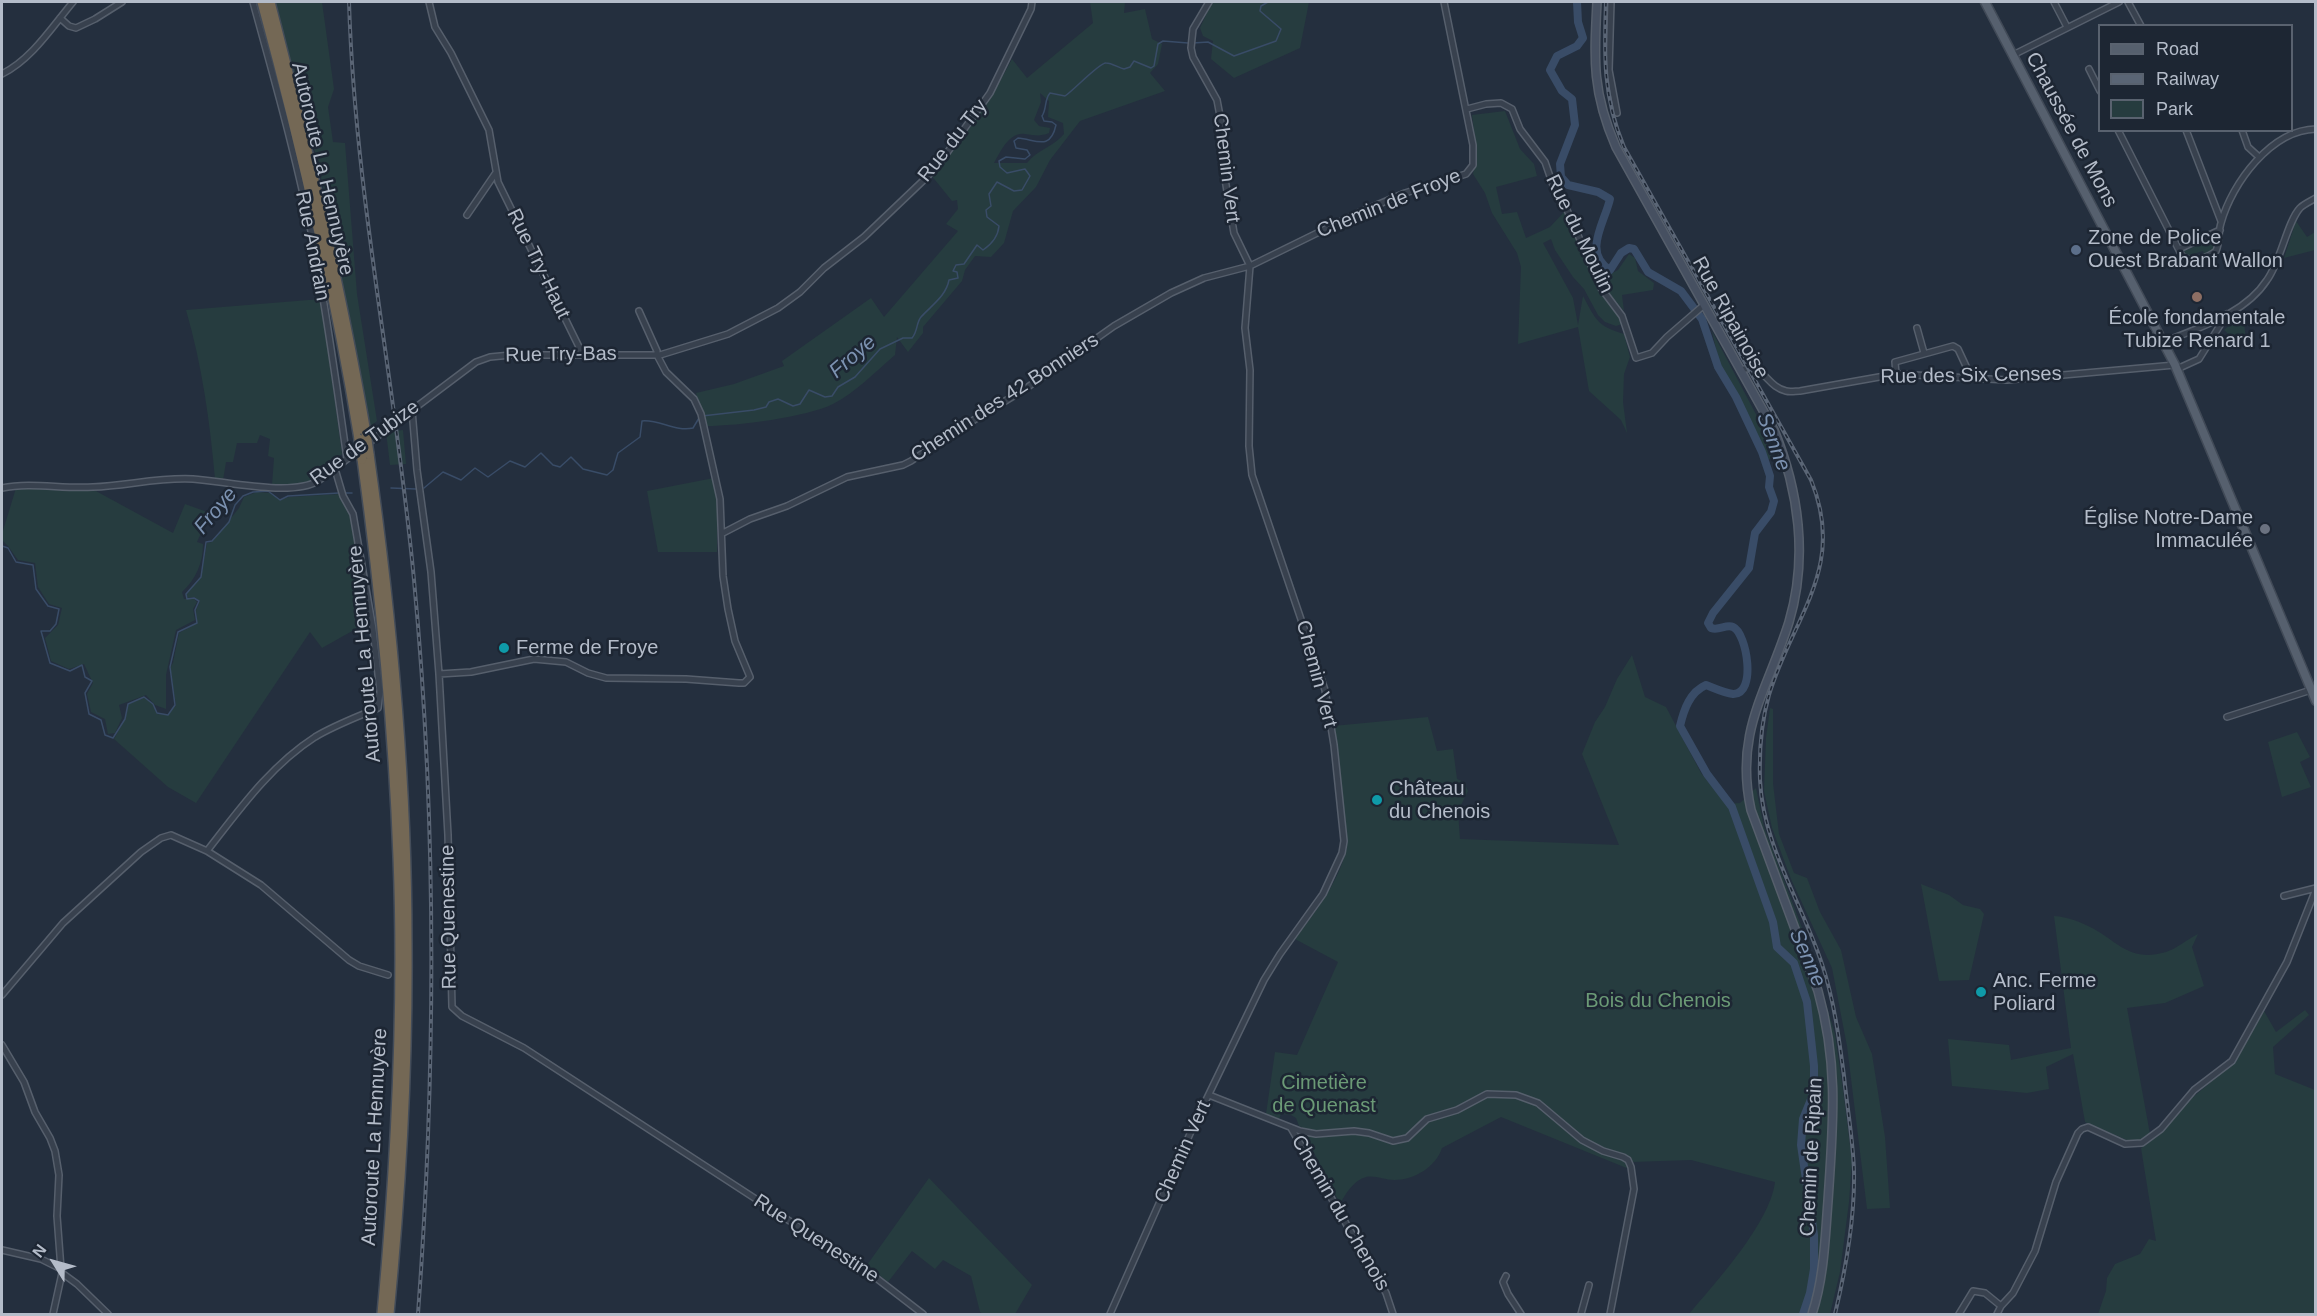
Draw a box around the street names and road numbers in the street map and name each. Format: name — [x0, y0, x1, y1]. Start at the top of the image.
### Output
street label: Chaussée de Mons — [2020, 48, 2122, 212]
street label: Autoroute La Hennuyère — [286, 60, 358, 278]
street label: Rue du Try — [913, 95, 993, 187]
street label: Chemin Vert — [1207, 112, 1245, 224]
street label: Chemin de Froye — [1313, 164, 1465, 244]
street label: Rue du Moulin — [1540, 171, 1618, 297]
street label: Rue Andrain — [290, 189, 334, 303]
street label: Rue Try-Haut — [501, 205, 575, 323]
street label: Rue Ripainoise — [1687, 253, 1773, 383]
street label: Chemin des 42 Bonniers — [907, 328, 1103, 468]
street label: Rue Try-Bas — [505, 342, 617, 368]
street label: Rue des Six Censes — [1880, 362, 2062, 390]
street label: Rue de Tubize — [306, 395, 424, 491]
street label: Autoroute La Hennuyère — [344, 544, 386, 764]
street label: Chemin Vert — [1290, 618, 1342, 730]
street label: Rue Quenestine — [436, 845, 462, 989]
street label: Autoroute La Hennuyère — [357, 1028, 393, 1246]
street label: Chemin de Ripain — [1796, 1077, 1828, 1237]
street label: Chemin Vert — [1150, 1097, 1216, 1207]
street label: Chemin du Chenois — [1286, 1131, 1394, 1295]
street label: Rue Quenestine — [749, 1190, 883, 1288]

